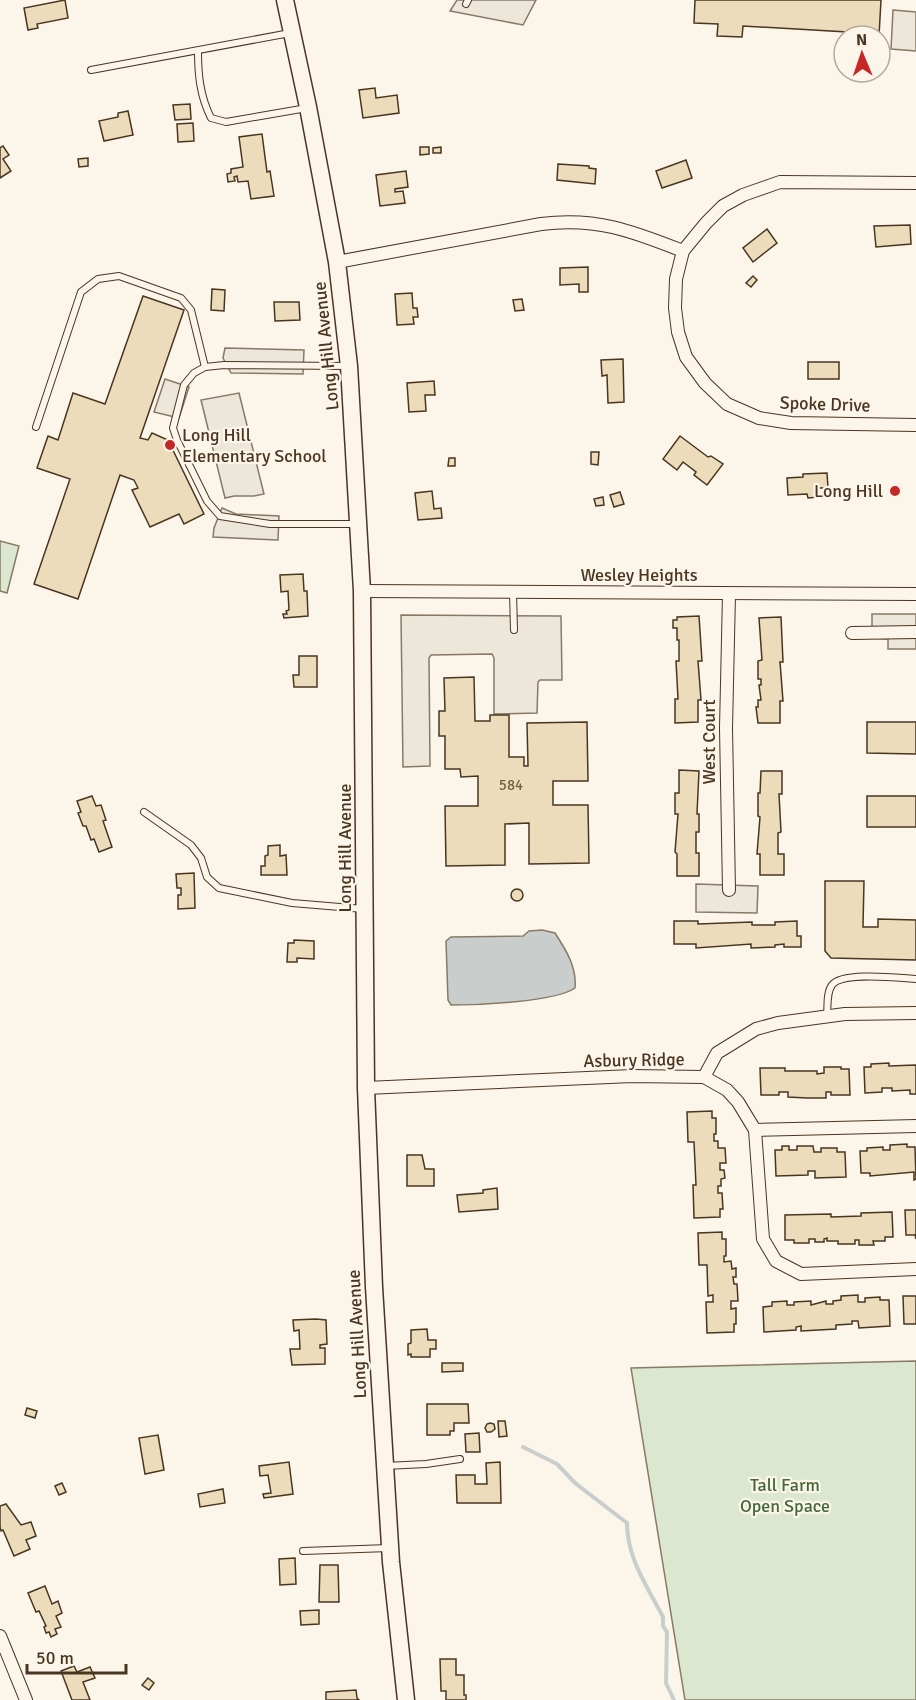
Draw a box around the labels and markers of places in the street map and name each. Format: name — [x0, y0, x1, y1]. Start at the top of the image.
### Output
place label: Long Hill Elementary School — [182, 424, 327, 467]
marker: Long Hill Elementary School — [163, 438, 177, 452]
place label: Long Hill — [814, 480, 883, 502]
marker: Long Hill — [888, 484, 902, 498]

